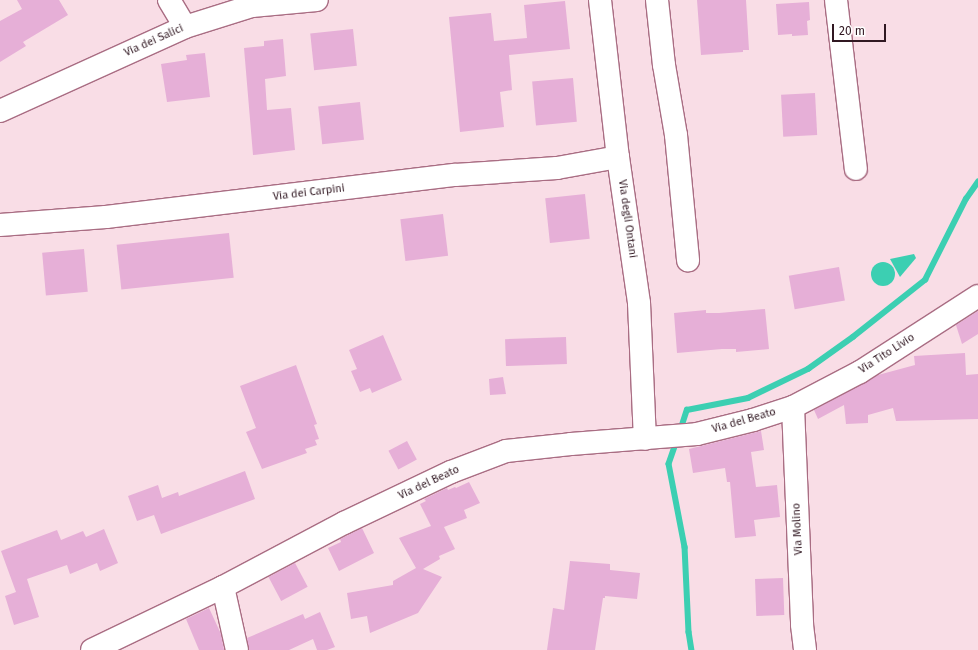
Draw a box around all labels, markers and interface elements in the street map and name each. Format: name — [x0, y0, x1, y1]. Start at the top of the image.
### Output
scale bar — [834, 16, 888, 42]
street label: Via dei Salici — [122, 22, 186, 60]
text: 20 m — [839, 24, 865, 38]
street label: Via degli Ontani — [615, 179, 639, 259]
street label: Via dei Carpini — [272, 182, 346, 204]
street label: Via Tito Livio — [857, 331, 917, 377]
street label: Via del Beato — [711, 406, 777, 436]
street label: Via del Beato — [396, 463, 462, 503]
street label: Via Molino — [790, 503, 806, 555]

